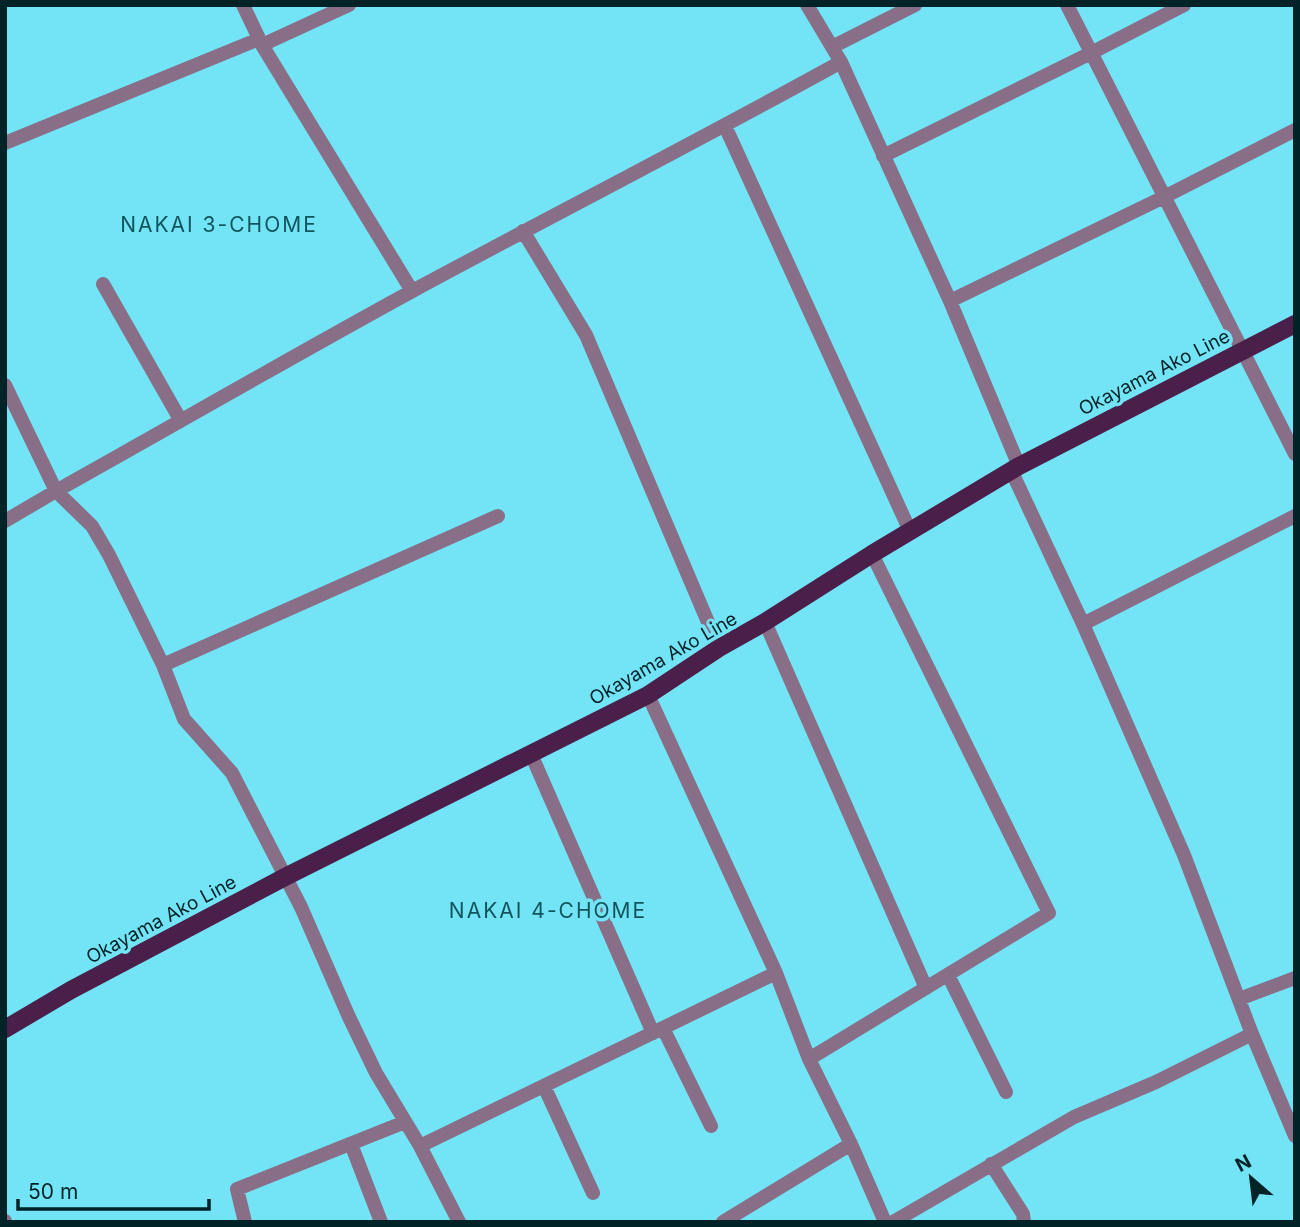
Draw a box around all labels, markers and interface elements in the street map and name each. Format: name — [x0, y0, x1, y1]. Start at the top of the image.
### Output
district label: NAKAI 3-CHOME — [120, 212, 318, 237]
street label: Okayama Ako Line — [1075, 324, 1234, 421]
street label: Okayama Ako Line — [585, 607, 741, 710]
street label: Okayama Ako Line — [82, 870, 240, 969]
district label: NAKAI 4-CHOME — [449, 898, 647, 923]
north arrow — [1216, 1143, 1286, 1213]
text: N — [1231, 1150, 1255, 1177]
scale bar — [18, 1168, 208, 1212]
text: 50 m — [28, 1179, 78, 1204]

